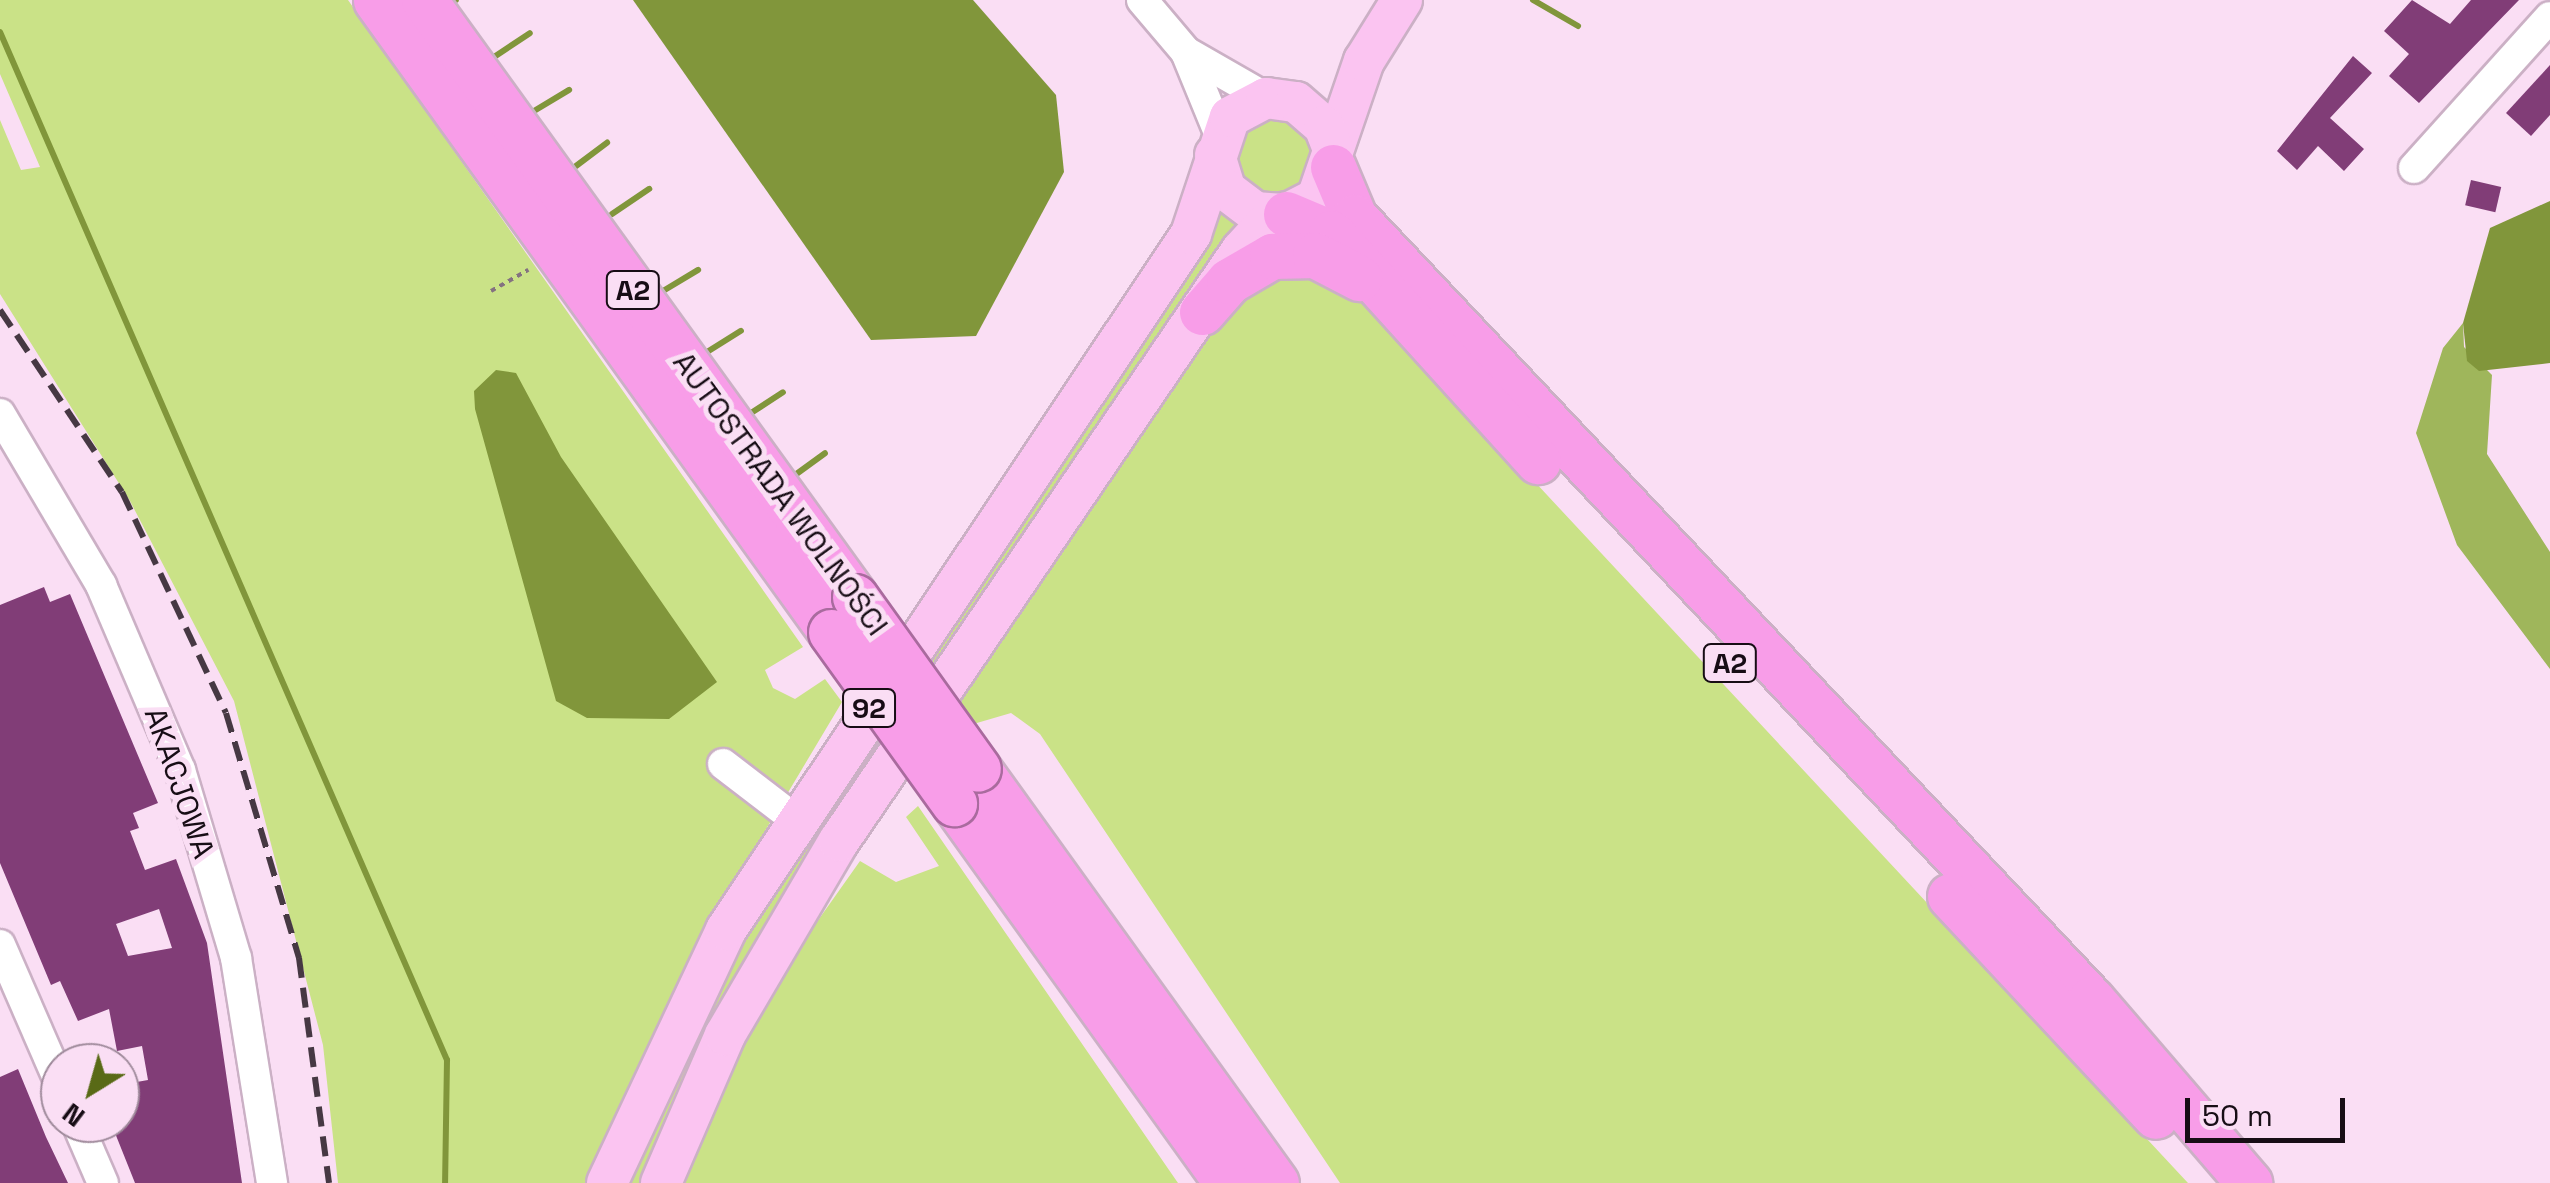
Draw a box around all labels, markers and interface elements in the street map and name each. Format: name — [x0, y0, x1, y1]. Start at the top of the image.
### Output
road number: A2 — [606, 267, 660, 313]
street label: AUTOSTRADA WOLNOŚCI — [665, 345, 895, 643]
road number: A2 — [1702, 640, 1758, 686]
road number: 92 — [842, 685, 896, 731]
street label: AKACJOWA — [136, 703, 222, 863]
north arrow — [40, 1043, 140, 1143]
scale bar — [2190, 1078, 2350, 1140]
text: N — [55, 1095, 91, 1135]
text: 50 m — [2202, 1096, 2273, 1135]

